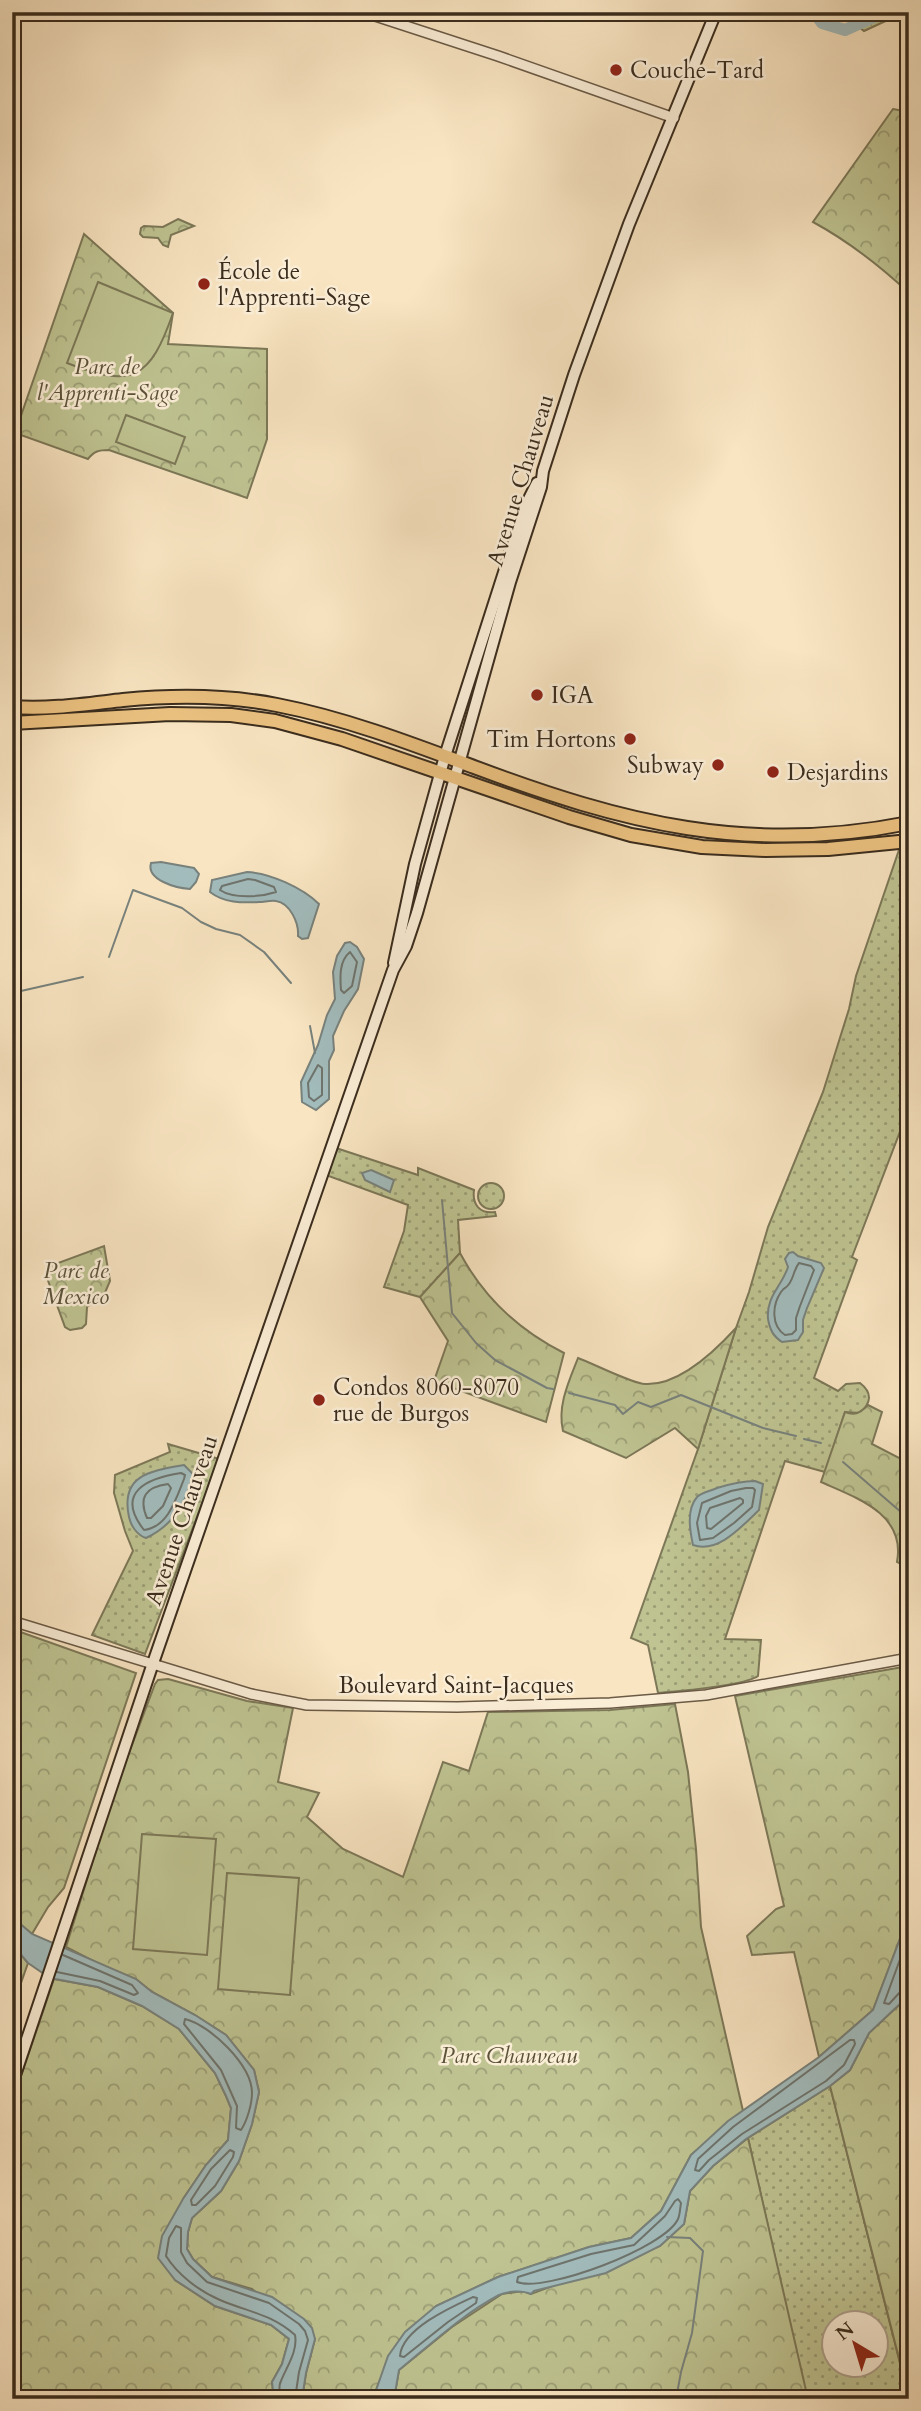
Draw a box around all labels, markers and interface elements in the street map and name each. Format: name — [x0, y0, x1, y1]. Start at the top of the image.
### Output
place label: Couche-Tard — [630, 55, 765, 86]
marker: Couche-Tard — [608, 62, 624, 78]
place label: École de l'Apprenti-Sage — [218, 256, 371, 313]
marker: École de l'Apprenti-Sage — [196, 276, 212, 292]
park label: Parc de l'Apprenti-Sage — [36, 351, 178, 408]
street label: Avenue Chauveau — [480, 390, 561, 570]
place label: IGA — [551, 680, 594, 711]
marker: IGA — [529, 687, 545, 703]
place label: Tim Hortons — [487, 724, 616, 755]
marker: Tim Hortons — [622, 731, 638, 747]
place label: Subway — [627, 750, 704, 781]
marker: Subway — [710, 757, 726, 773]
place label: Desjardins — [787, 757, 888, 788]
marker: Desjardins — [765, 764, 781, 780]
park label: Parc de Mexico — [43, 1255, 109, 1312]
place label: Condos 8060-8070 rue de Burgos — [333, 1372, 519, 1429]
marker: Condos 8060-8070 rue de Burgos — [311, 1392, 327, 1408]
street label: Avenue Chauveau — [138, 1431, 225, 1609]
street label: Boulevard Saint-Jacques — [338, 1670, 574, 1701]
park label: Parc Chauveau — [441, 2040, 578, 2071]
north arrow — [820, 2310, 890, 2380]
text: N — [831, 2316, 860, 2347]

